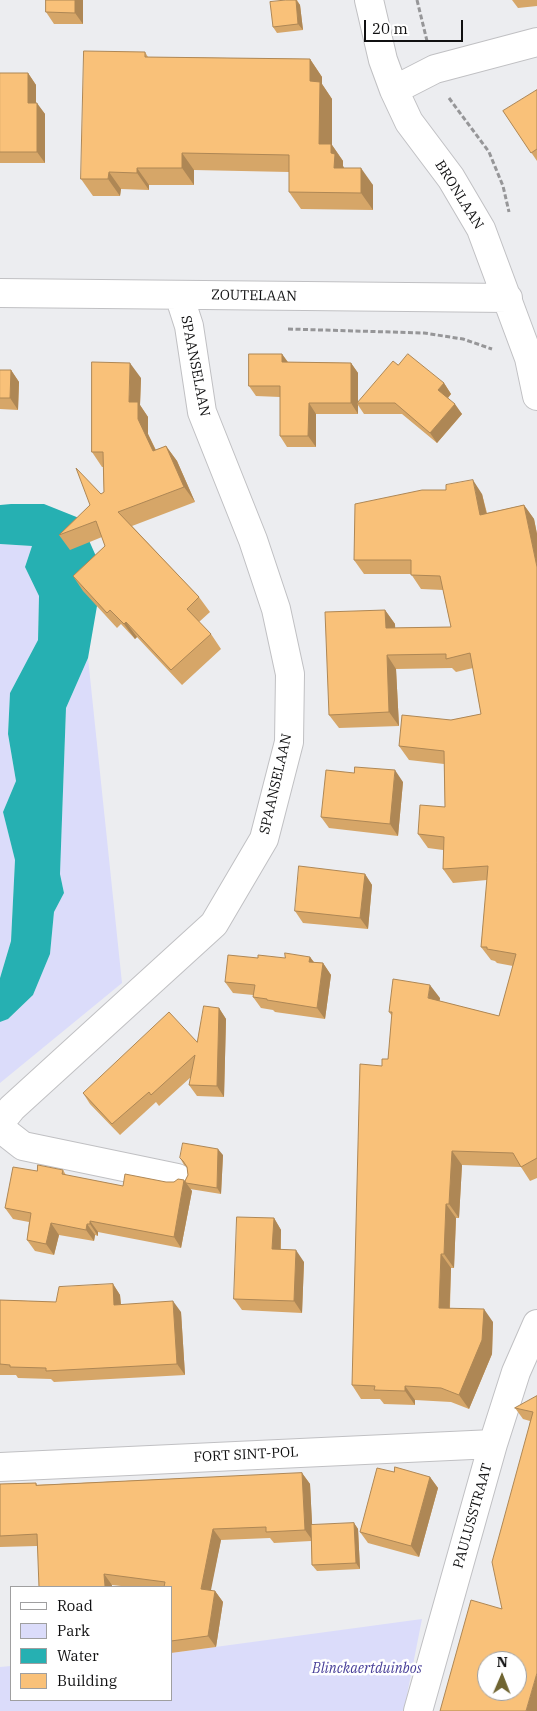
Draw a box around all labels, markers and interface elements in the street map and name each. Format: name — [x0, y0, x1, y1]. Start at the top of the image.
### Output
scale bar — [367, 10, 466, 42]
text: 20 m — [372, 19, 408, 38]
street label: BRONLAAN — [431, 157, 487, 233]
street label: ZOUTELAAN — [211, 287, 297, 305]
street label: SPAANSELAAN — [177, 314, 213, 418]
street label: SPAANSELAAN — [256, 732, 296, 836]
street label: FORT SINT-POL — [193, 1444, 299, 1466]
street label: PAULUSSTRAAT — [450, 1462, 496, 1570]
legend — [10, 1586, 172, 1701]
text: Road — [57, 1596, 93, 1615]
text: Park — [57, 1621, 90, 1640]
text: Water — [57, 1646, 99, 1665]
north arrow — [477, 1651, 527, 1701]
text: N — [497, 1653, 508, 1671]
park label: Blinckaertduinbos — [312, 1661, 422, 1677]
text: Building — [57, 1671, 117, 1690]

